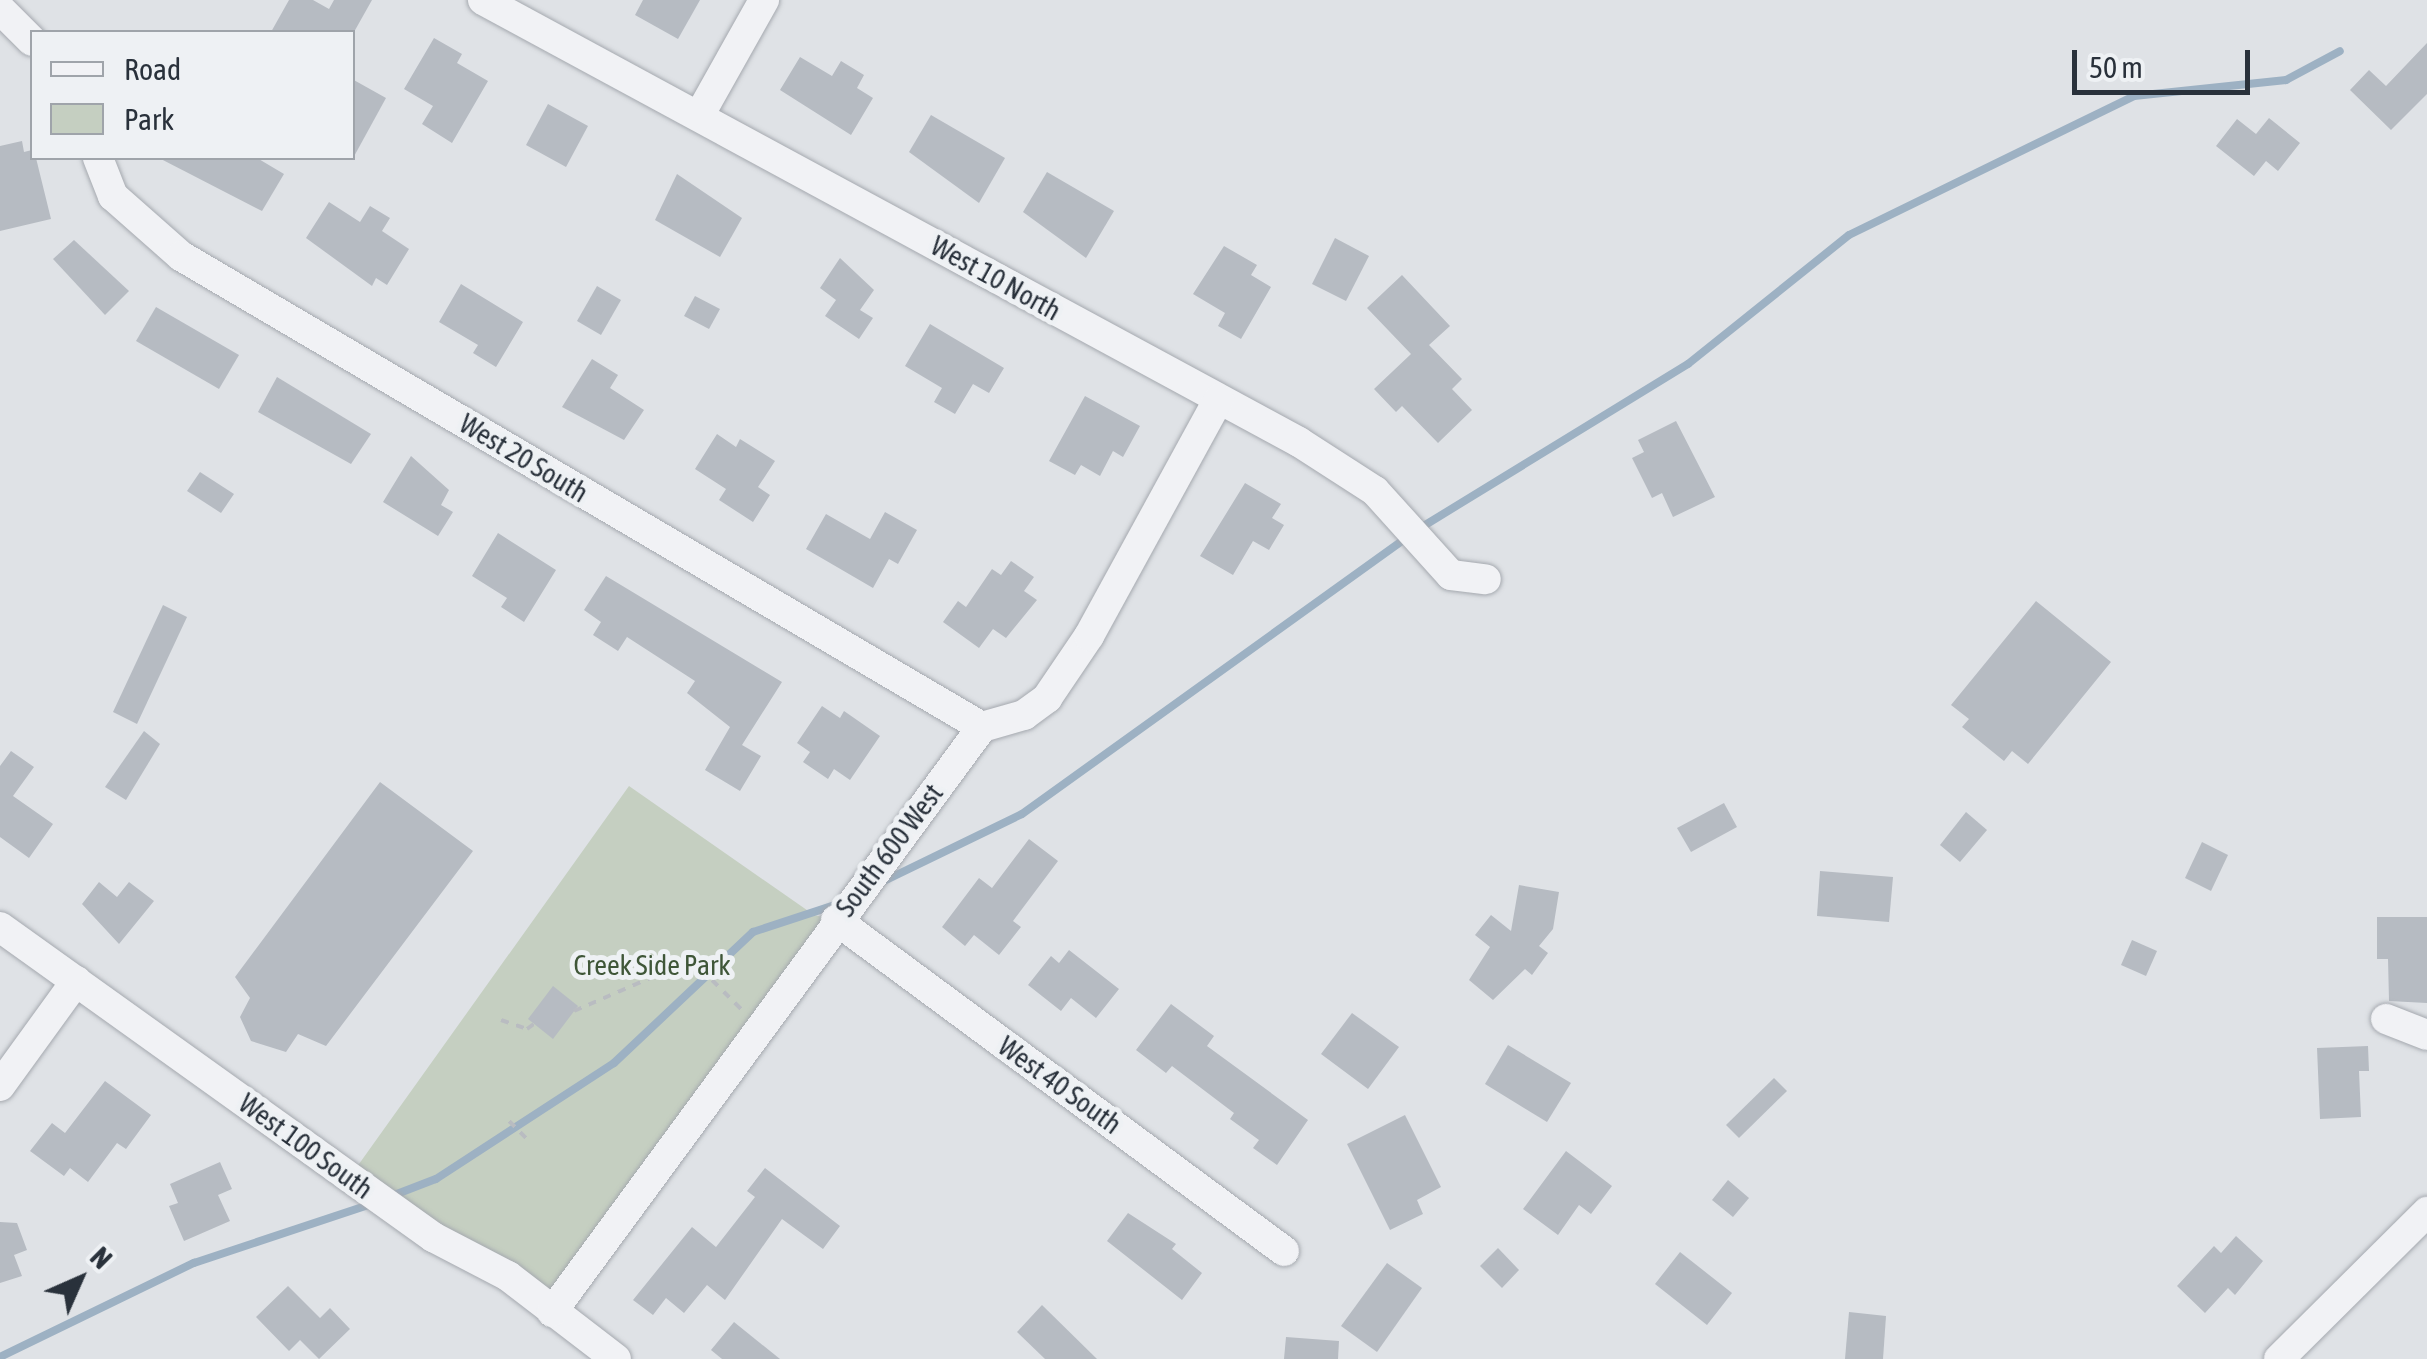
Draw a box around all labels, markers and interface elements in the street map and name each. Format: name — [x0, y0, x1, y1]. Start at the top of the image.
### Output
legend — [30, 30, 355, 160]
scale bar — [2077, 30, 2254, 92]
text: 50 m — [2089, 50, 2143, 84]
text: Road — [124, 52, 181, 86]
text: Park — [124, 102, 174, 136]
street label: West 10 North — [925, 229, 1067, 327]
street label: West 20 South — [454, 406, 594, 510]
street label: South 600 West — [828, 777, 950, 923]
park label: Creek Side Park — [573, 948, 731, 982]
street label: West 40 South — [992, 1029, 1128, 1141]
street label: West 100 South — [232, 1086, 380, 1206]
north arrow — [30, 1229, 130, 1329]
text: N — [84, 1241, 118, 1275]

